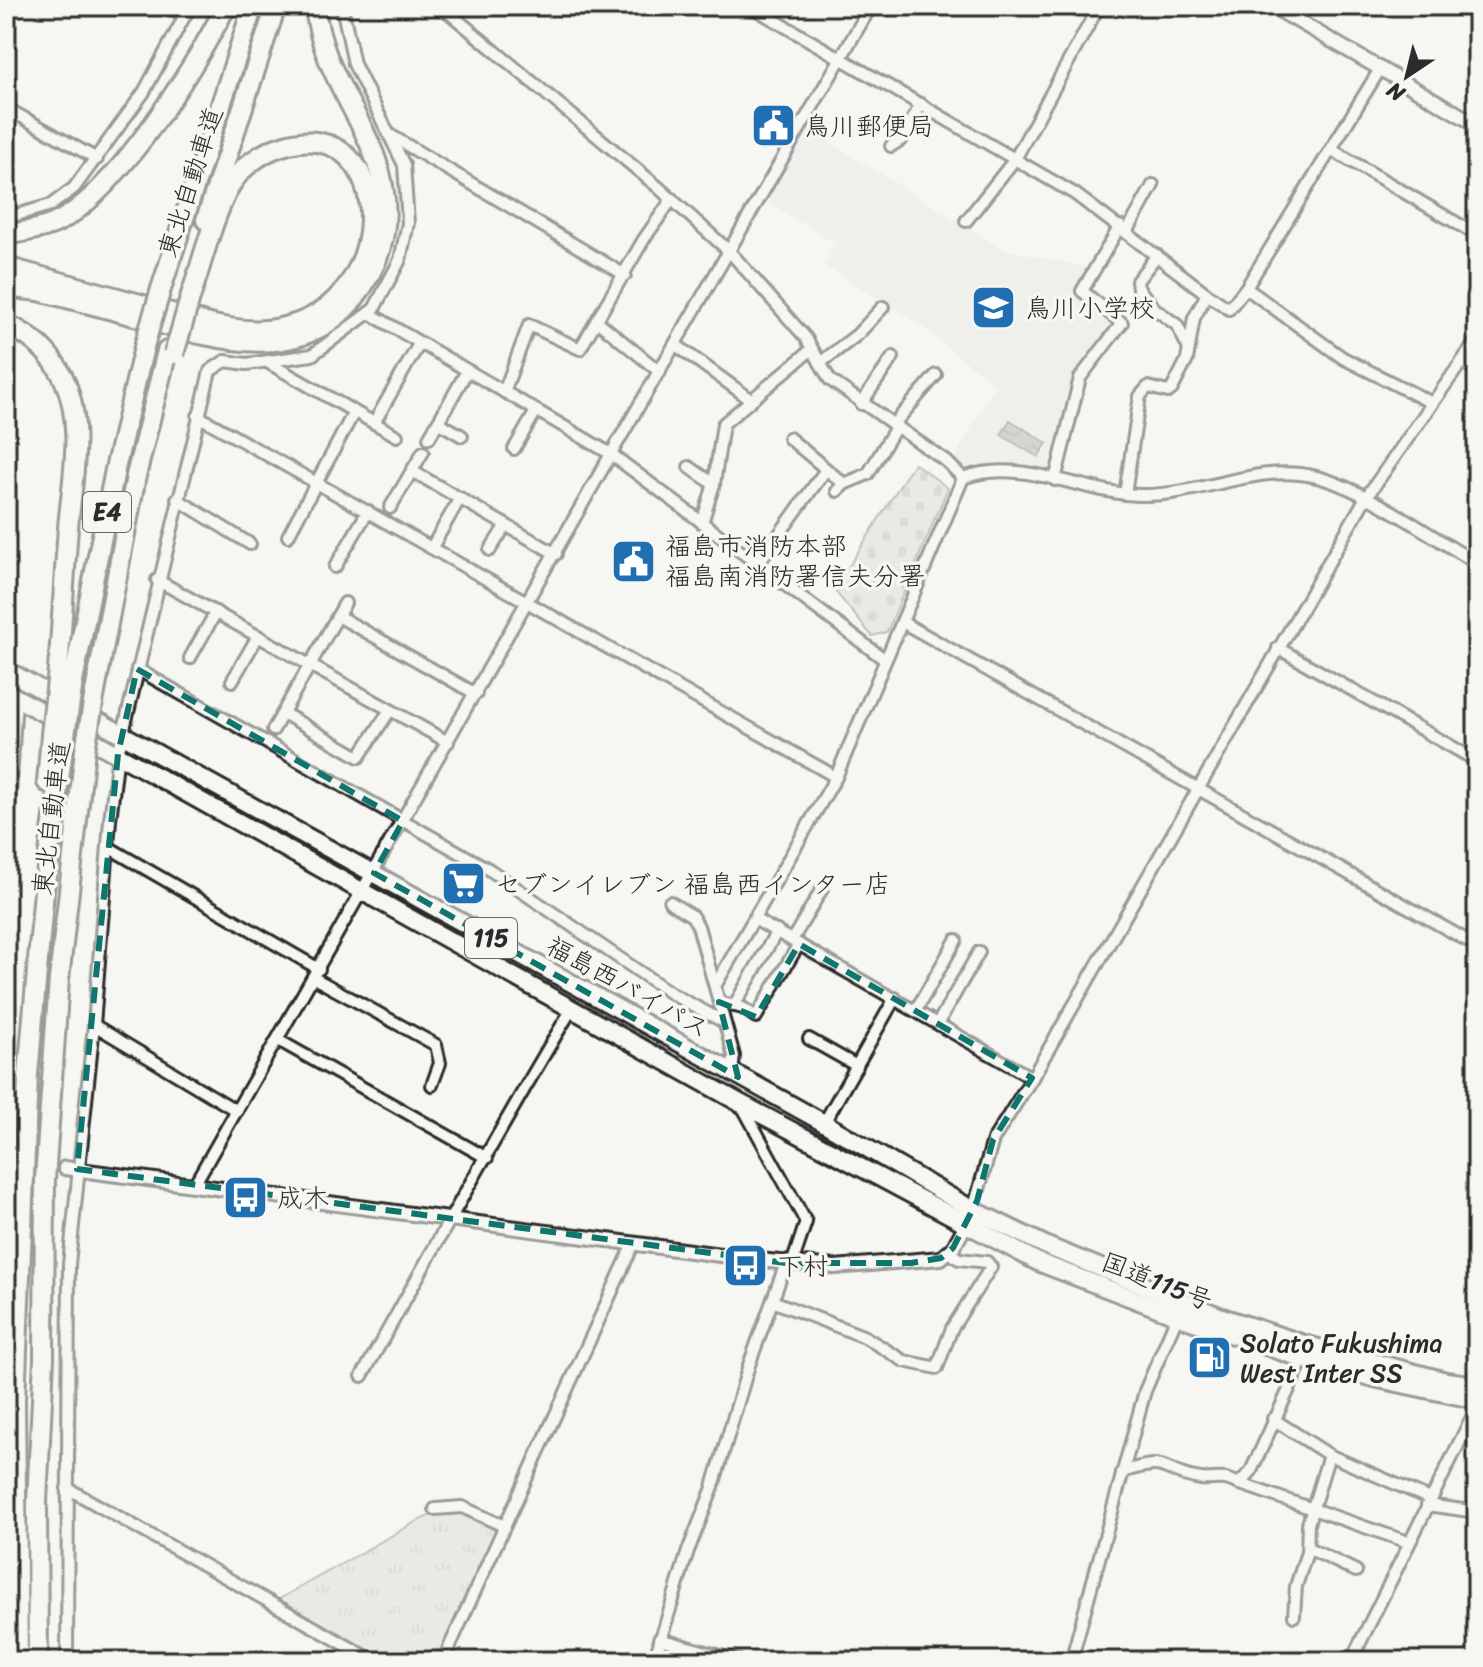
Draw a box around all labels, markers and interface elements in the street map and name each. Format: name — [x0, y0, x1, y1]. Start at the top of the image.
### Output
north arrow — [1367, 36, 1447, 116]
text: N — [1378, 71, 1414, 113]
street label: 東北自動車道 — [144, 101, 236, 263]
public building icon: 鳥川郵便局 — [749, 102, 797, 150]
place label: 鳥川郵便局 — [804, 103, 934, 149]
school or university icon: 鳥川小学校 — [970, 284, 1018, 332]
place label: 鳥川小学校 — [1025, 285, 1155, 331]
road number: E4 — [83, 492, 131, 532]
place label: 福島市消防本部 福島南消防署信夫分署 — [665, 523, 925, 599]
public building icon: 福島市消防本部 福島南消防署信夫分署 — [610, 537, 658, 585]
street label: 東北自動車道 — [19, 738, 83, 898]
supermarket icon: セブンイレブン 福島西インター店 — [440, 860, 488, 908]
place label: セブンイレブン 福島西インター店 — [495, 861, 891, 907]
road number: 115 — [465, 918, 517, 958]
street label: 福島西バイパス — [537, 923, 719, 1051]
bus stop icon: 成木 — [222, 1174, 270, 1222]
place label: 成木 — [277, 1175, 329, 1221]
street label: 国道115号 — [1095, 1239, 1219, 1323]
bus stop icon: 下村 — [722, 1242, 770, 1290]
place label: 下村 — [777, 1243, 829, 1289]
place label: Solato Fukushima West Inter SS — [1240, 1320, 1443, 1396]
fuel station icon: Solato Fukushima West Inter SS — [1185, 1334, 1233, 1382]

